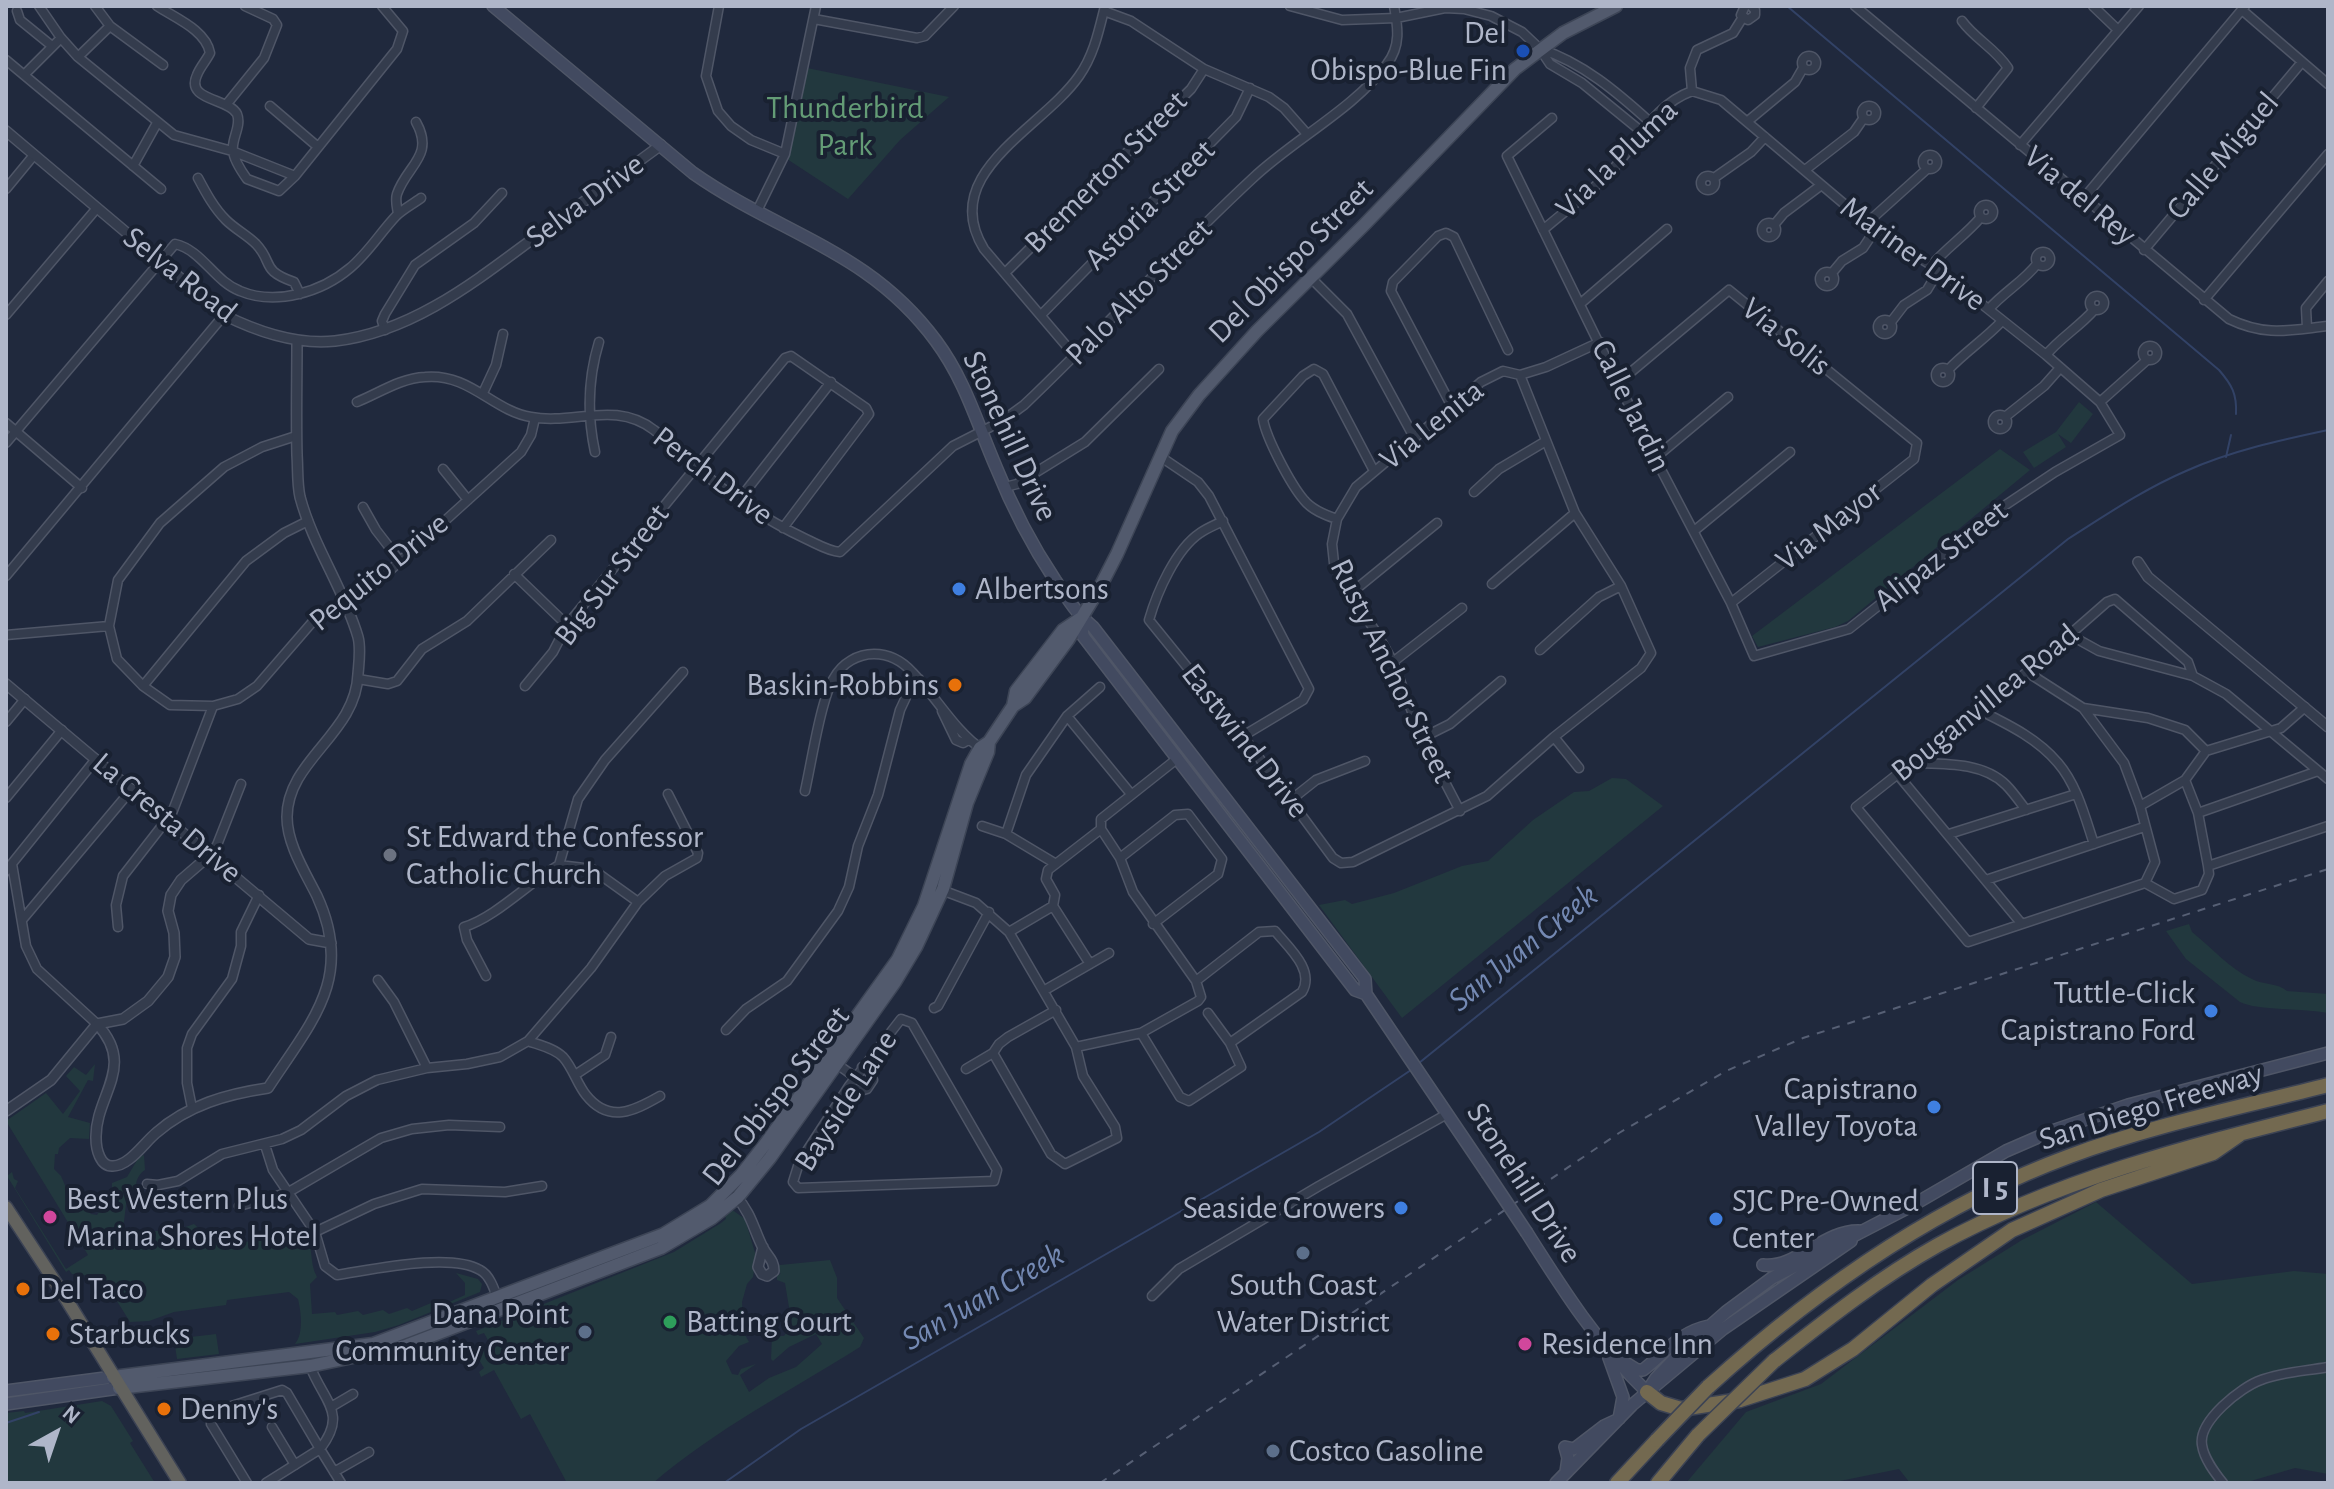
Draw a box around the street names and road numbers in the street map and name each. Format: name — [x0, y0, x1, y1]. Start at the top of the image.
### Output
street label: Bremerton Street — [1016, 82, 1196, 262]
street label: Calle Miguel — [2159, 84, 2287, 228]
street label: Via la Pluma — [1548, 91, 1686, 227]
street label: Astoria Street — [1077, 132, 1223, 278]
street label: Via del Rey — [2016, 138, 2144, 254]
street label: Selva Drive — [518, 145, 652, 257]
street label: Del Obispo Street — [1201, 171, 1381, 351]
street label: Mariner Drive — [1833, 188, 1993, 320]
street label: Palo Alto Street — [1058, 211, 1220, 373]
street label: Selva Road — [115, 219, 245, 331]
street label: Via Solis — [1734, 290, 1838, 384]
street label: Calle Jardin — [1583, 334, 1679, 478]
street label: Stonehill Drive — [954, 345, 1066, 527]
street label: Via Lenita — [1372, 371, 1492, 479]
street label: Perch Drive — [645, 418, 781, 534]
street label: Via Mayor — [1768, 473, 1890, 579]
street label: Alipaz Street — [1867, 492, 2015, 620]
street label: Big Sur Street — [546, 496, 678, 654]
street label: Pequito Drive — [302, 504, 456, 640]
street label: Rusty Anchor Street — [1321, 553, 1463, 789]
street label: Bouganvillea Road — [1884, 616, 2086, 790]
street label: Eastwind Drive — [1173, 656, 1317, 826]
street label: La Cresta Drive — [85, 744, 249, 892]
street label: Del Obispo Street — [694, 998, 858, 1194]
street label: Bayside Lane — [786, 1023, 906, 1179]
street label: San Diego Freeway — [2035, 1055, 2267, 1159]
street label: Stonehill Drive — [1458, 1096, 1590, 1270]
road number: I 5 — [1973, 1162, 2017, 1214]

